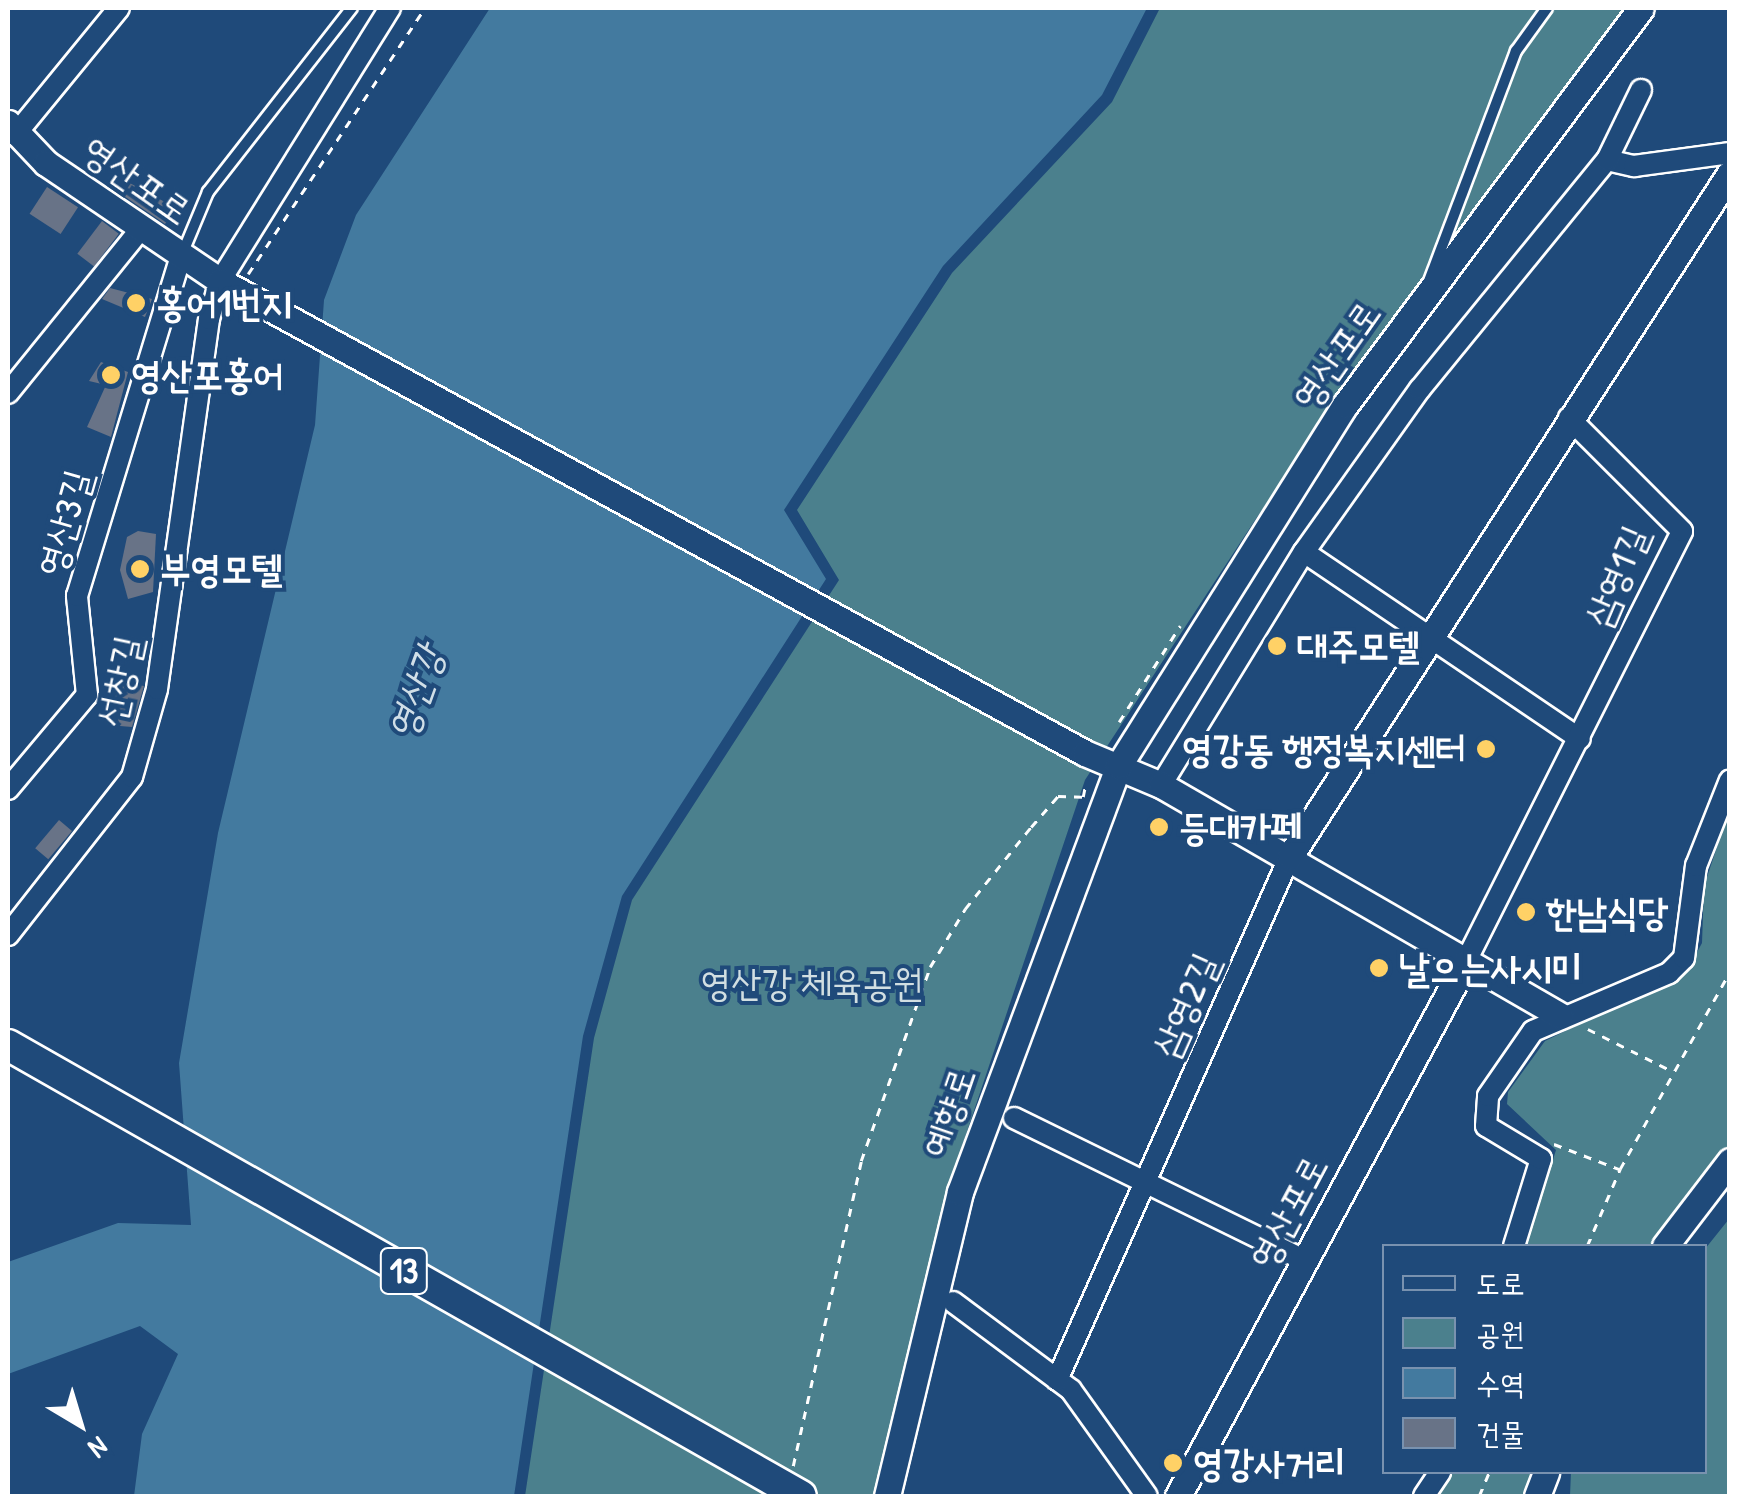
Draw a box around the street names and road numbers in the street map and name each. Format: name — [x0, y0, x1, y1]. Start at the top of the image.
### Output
street label: 영산포로 — [74, 126, 200, 234]
street label: 영산포로 — [1282, 292, 1390, 418]
street label: 영산3길 — [27, 464, 101, 582]
street label: 삼영1길 — [1574, 519, 1658, 633]
street label: 선창길 — [87, 631, 151, 731]
street label: 삼영2길 — [1142, 946, 1228, 1064]
street label: 예향로 — [912, 1061, 984, 1163]
street label: 영산포로 — [1239, 1147, 1337, 1277]
road number: 13 — [379, 1241, 429, 1301]

